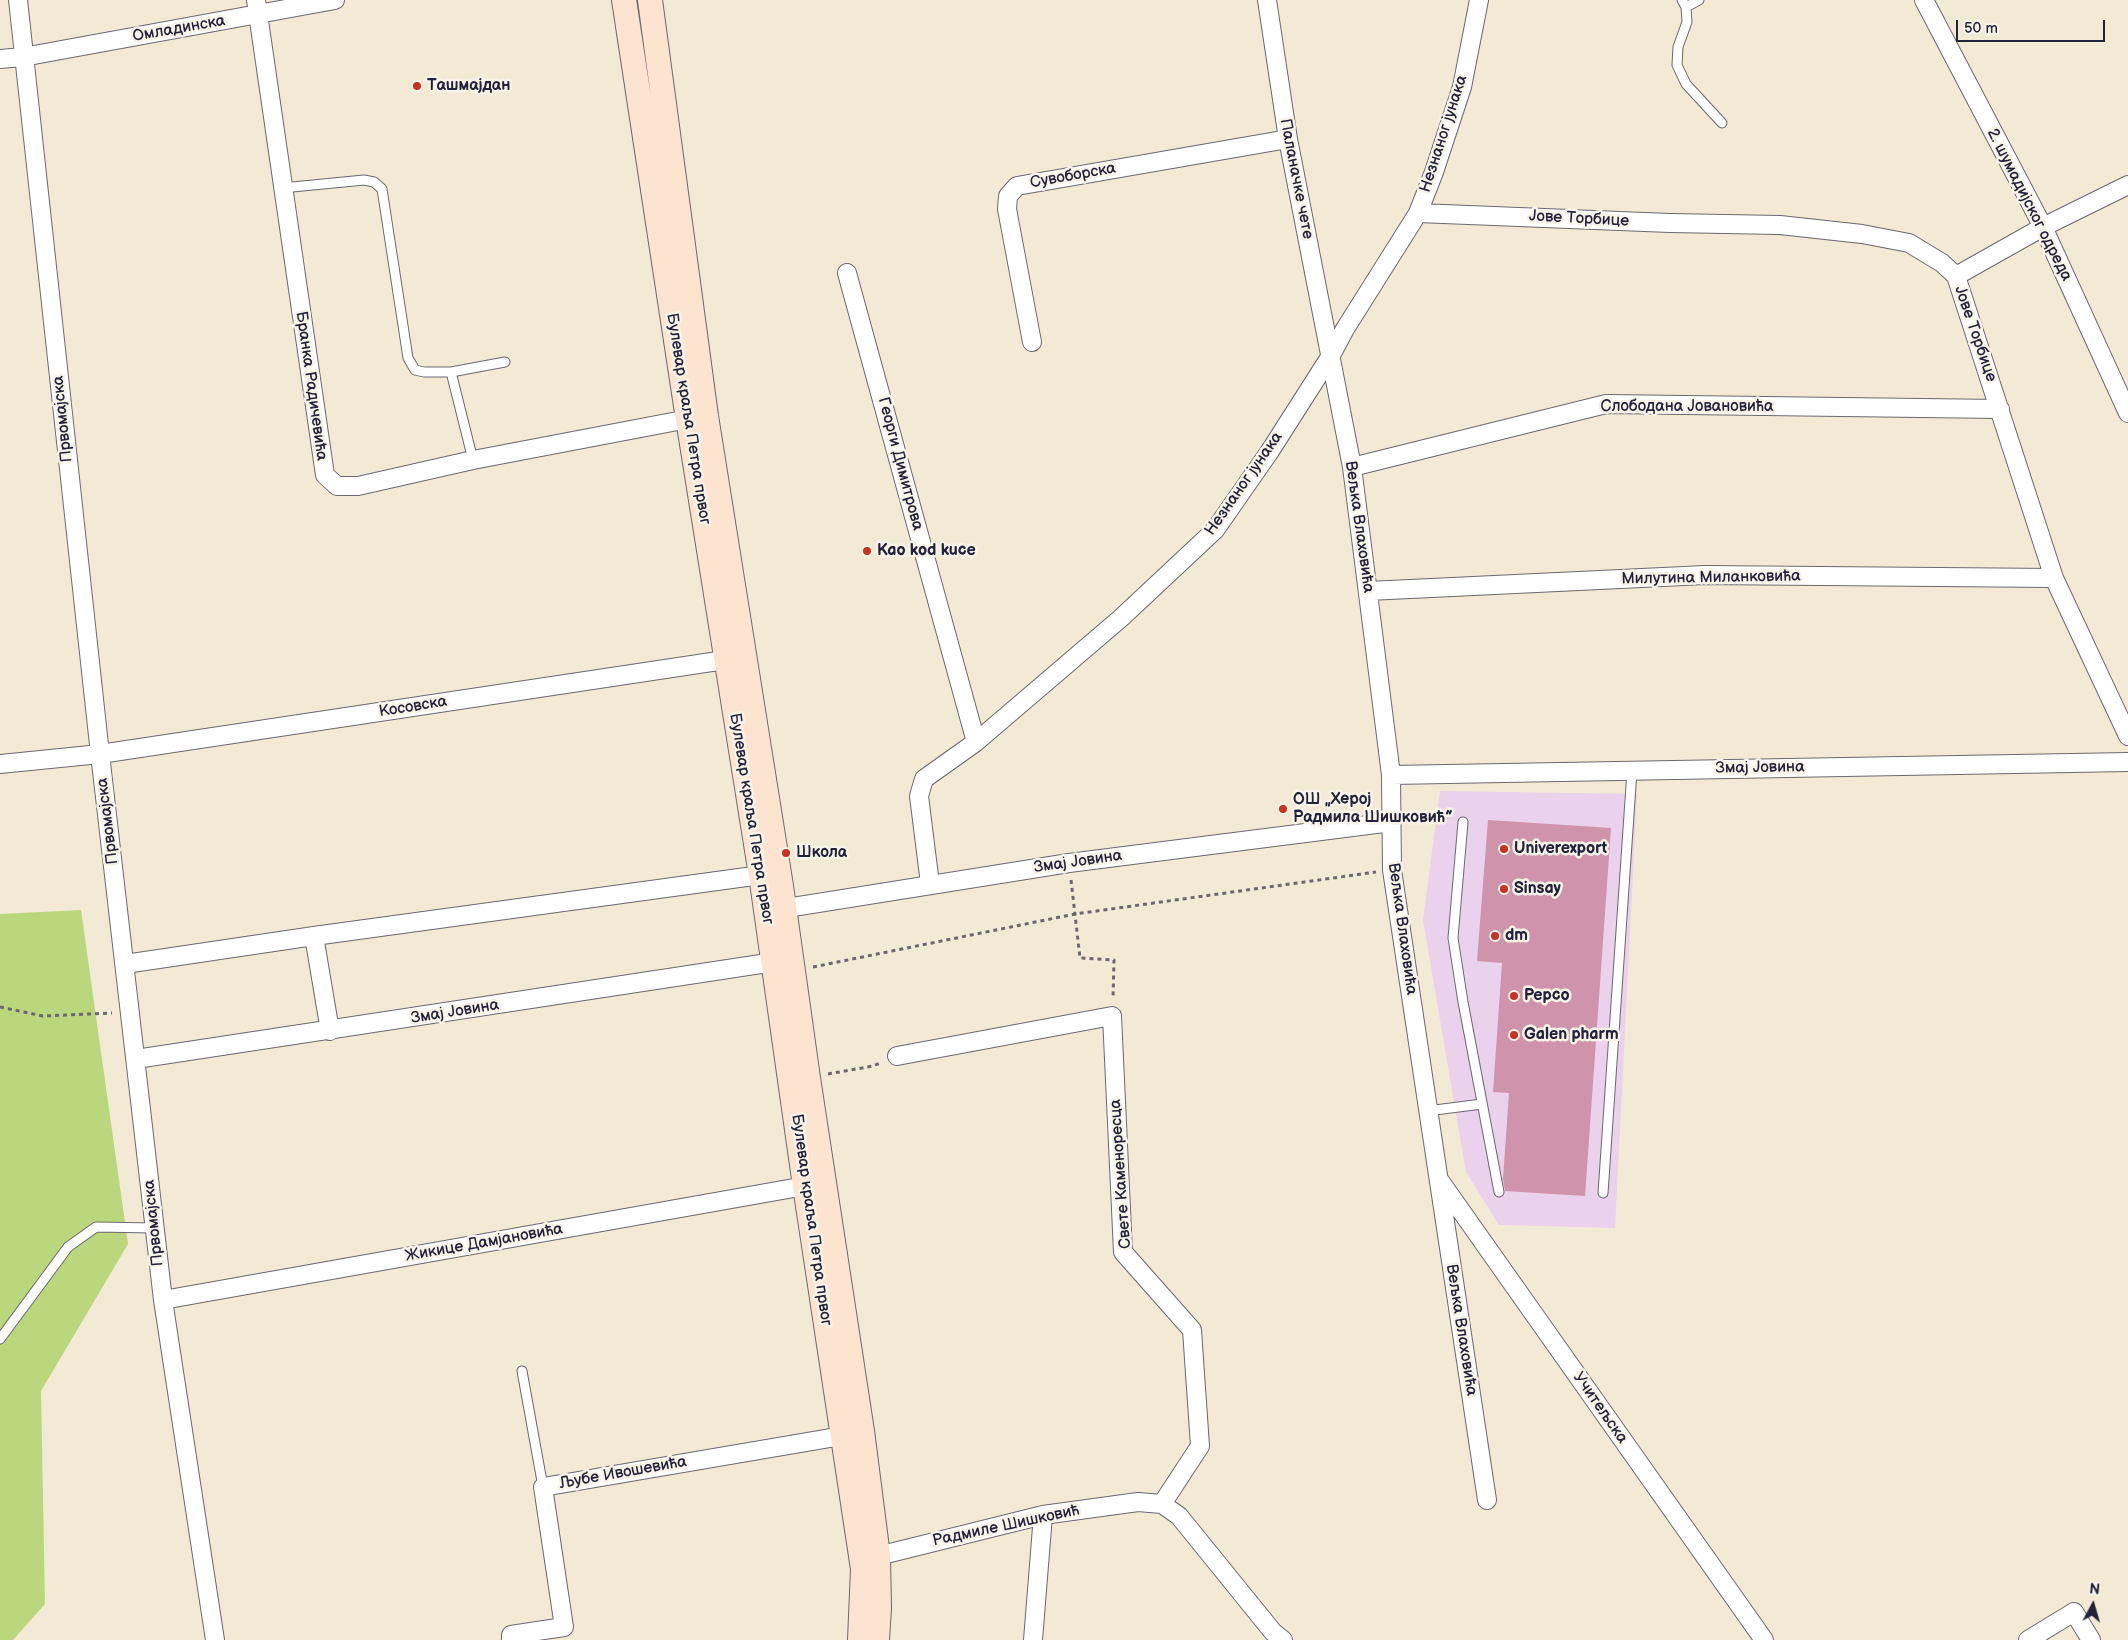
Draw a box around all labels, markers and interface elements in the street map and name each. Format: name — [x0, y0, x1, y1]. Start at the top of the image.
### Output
scale bar — [1958, 10, 2107, 42]
street label: Омладинска — [131, 11, 227, 47]
text: 50 m — [1964, 19, 1998, 38]
street label: Незнаног јунака — [1416, 73, 1472, 195]
place label: Ташмајдан — [427, 76, 510, 96]
marker: Ташмајдан — [411, 80, 423, 92]
street label: Паланачке чете — [1275, 117, 1317, 241]
street label: 2. шумадијског одреда — [1982, 125, 2076, 285]
street label: Сувоборска — [1029, 159, 1117, 193]
street label: Јове Торбице — [1528, 207, 1630, 231]
street label: Јове Торбице — [1950, 284, 2000, 384]
street label: Бранка Радичевића — [291, 310, 331, 462]
street label: Булевар краља Петра првог — [662, 312, 714, 526]
street label: Првомајска — [49, 375, 77, 463]
street label: Георги Димитрова — [873, 395, 927, 533]
street label: Слободана Јовановића — [1601, 397, 1773, 417]
street label: Незнаног јунака — [1201, 428, 1287, 540]
street label: Вељка Влаховића — [1340, 460, 1378, 594]
place label: Kao kod kuce — [877, 541, 976, 561]
marker: Kao kod kuce — [861, 545, 873, 557]
street label: Милутина Миланковића — [1621, 567, 1801, 589]
street label: Косовска — [378, 692, 448, 722]
street label: Булевар краља Петра првог — [725, 712, 777, 926]
street label: Змај Јовина — [1715, 758, 1805, 778]
street label: Првомајска — [93, 777, 123, 865]
place label: ОШ „Херој Радмила Шишковић” — [1293, 790, 1453, 828]
marker: ОШ „Херој Радмила Шишковић” — [1277, 803, 1289, 815]
place label: Univerexport — [1514, 839, 1607, 859]
place label: Школа — [796, 843, 847, 863]
marker: Univerexport — [1498, 843, 1510, 855]
street label: Змај Јовина — [1033, 846, 1123, 878]
marker: Школа — [780, 847, 792, 859]
street label: Вељка Влаховића — [1383, 862, 1421, 996]
place label: Sinsay — [1514, 879, 1561, 899]
marker: Sinsay — [1498, 883, 1510, 895]
place label: dm — [1505, 926, 1528, 946]
marker: dm — [1489, 930, 1501, 942]
place label: Pepco — [1524, 986, 1570, 1006]
marker: Pepco — [1508, 990, 1520, 1002]
street label: Змај Јовина — [410, 996, 500, 1028]
place label: Galen pharm — [1524, 1025, 1619, 1045]
marker: Galen pharm — [1508, 1029, 1520, 1041]
street label: Свете Каменоресца — [1106, 1098, 1136, 1250]
street label: Булевар краља Петра првог — [787, 1113, 835, 1327]
street label: Првомајска — [140, 1179, 168, 1267]
street label: Жикице Дамјановића — [404, 1220, 564, 1266]
street label: Вељка Влаховића — [1441, 1263, 1481, 1397]
street label: Учитељска — [1568, 1369, 1632, 1447]
street label: Љубе Ивошевића — [558, 1452, 688, 1494]
street label: Радмиле Шишковић — [931, 1501, 1081, 1551]
north arrow — [2068, 1580, 2118, 1630]
text: N — [2088, 1581, 2101, 1599]

